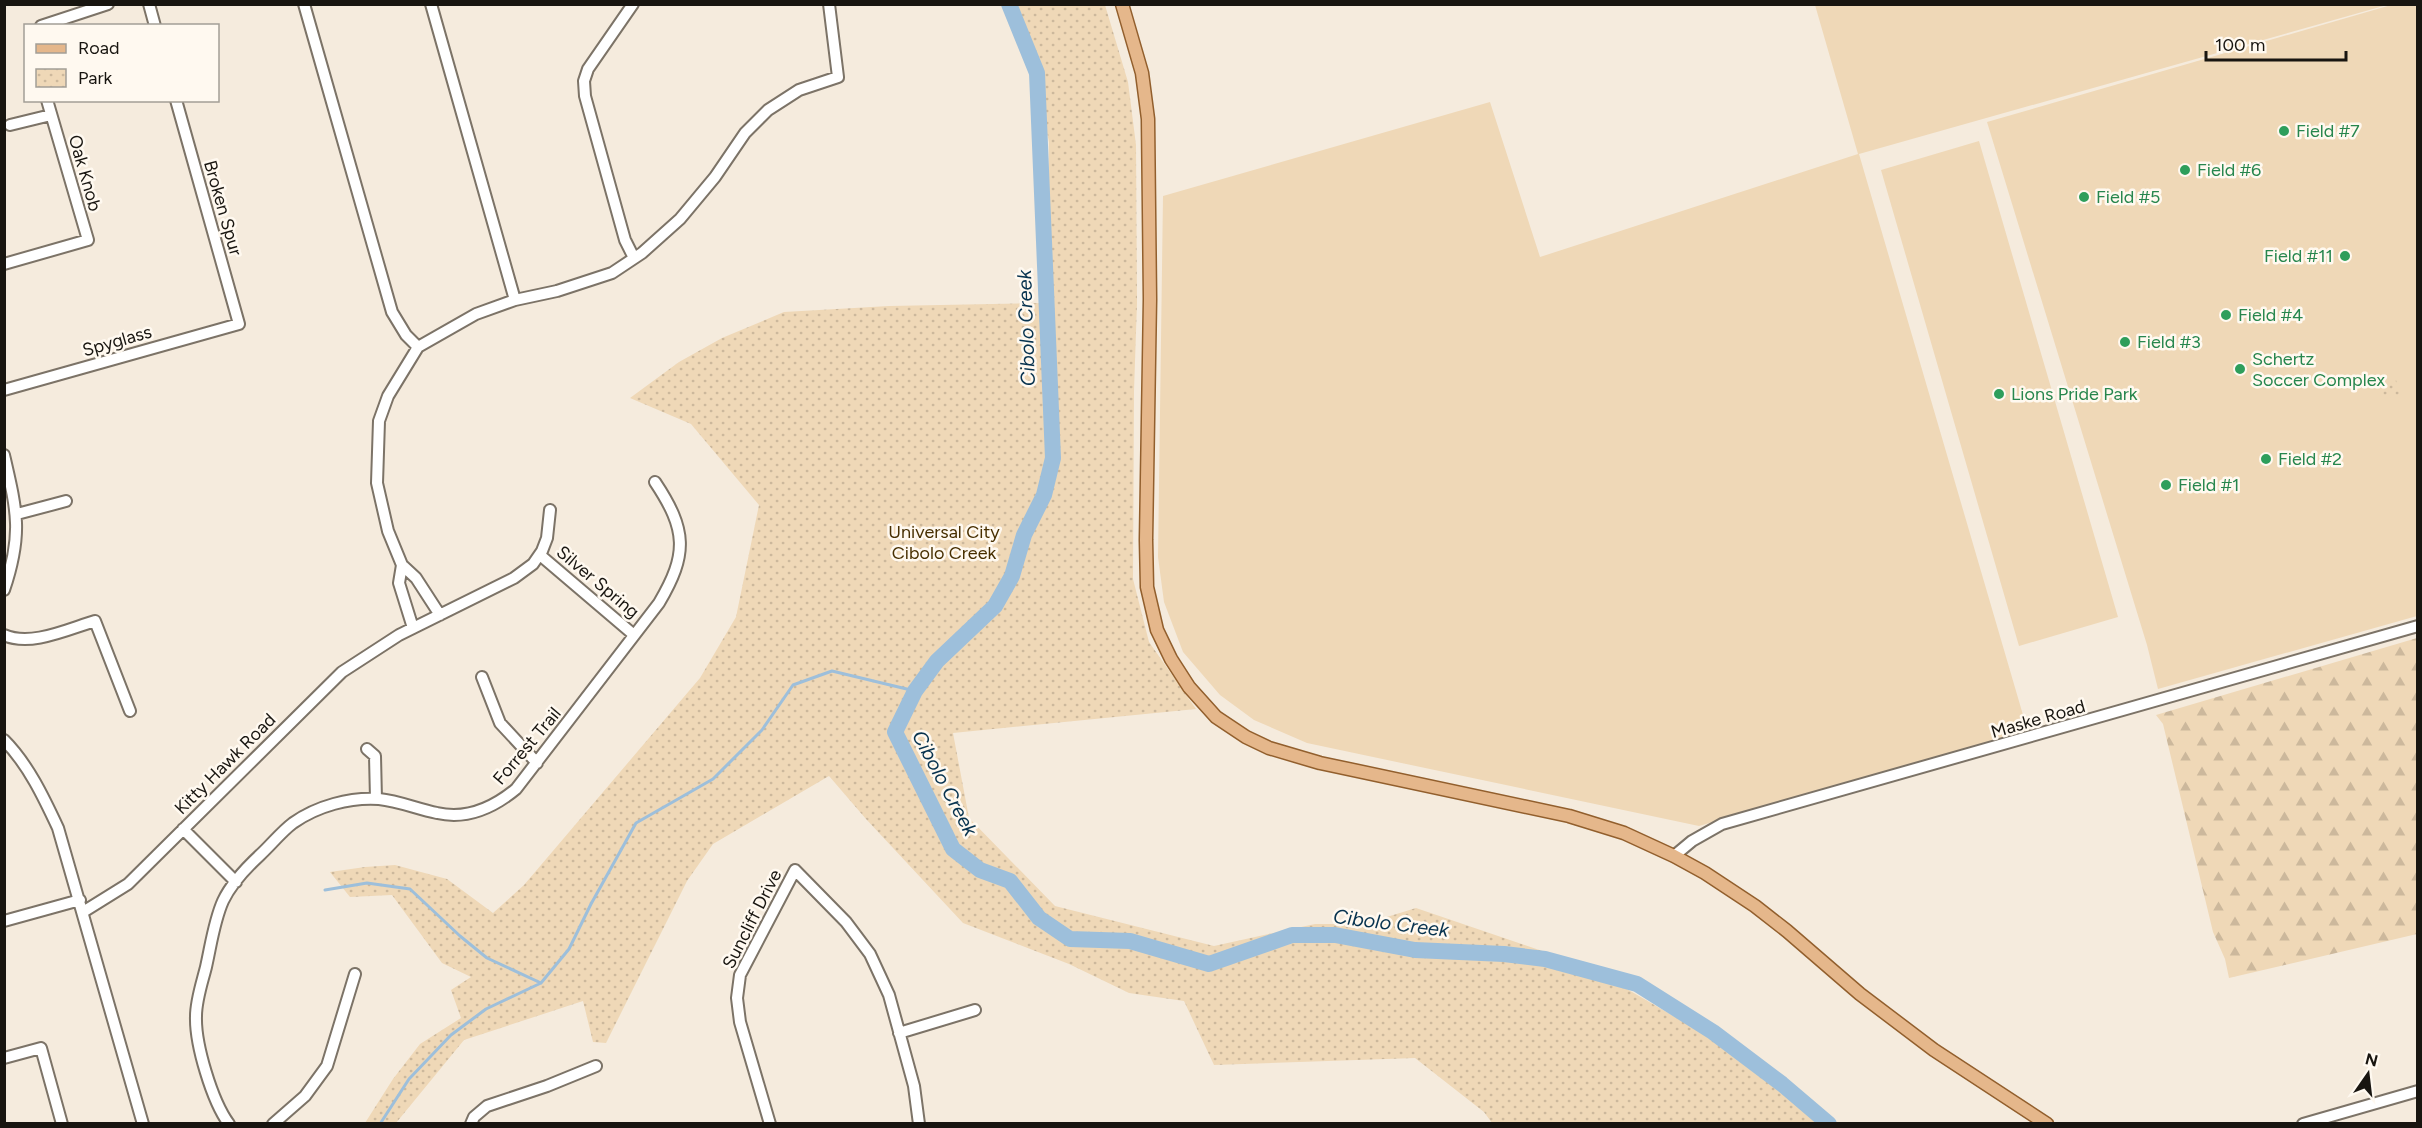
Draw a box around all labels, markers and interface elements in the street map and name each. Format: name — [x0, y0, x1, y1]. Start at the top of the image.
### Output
legend — [24, 24, 219, 102]
scale bar — [2206, 24, 2346, 62]
text: 100 m — [2215, 34, 2265, 56]
text: Road — [78, 37, 119, 59]
text: Park — [78, 67, 113, 89]
place label: Field #7 — [2296, 120, 2360, 142]
marker: Field #7 — [2277, 124, 2291, 138]
street label: Oak Knob — [64, 132, 106, 214]
street label: Broken Spur — [199, 158, 247, 258]
place label: Field #6 — [2197, 159, 2261, 181]
marker: Field #6 — [2178, 163, 2192, 177]
place label: Field #5 — [2096, 186, 2160, 208]
marker: Field #5 — [2077, 190, 2091, 204]
place label: Field #11 — [2264, 245, 2333, 267]
marker: Field #11 — [2338, 249, 2352, 263]
water label: Cibolo Creek — [1012, 268, 1040, 387]
place label: Field #4 — [2238, 304, 2303, 326]
marker: Field #4 — [2219, 308, 2233, 322]
street label: Spyglass — [80, 321, 154, 361]
place label: Field #3 — [2137, 331, 2201, 353]
marker: Field #3 — [2118, 335, 2132, 349]
place label: Schertz Soccer Complex — [2252, 348, 2385, 391]
marker: Schertz Soccer Complex — [2233, 362, 2247, 376]
place label: Lions Pride Park — [2011, 383, 2138, 405]
marker: Lions Pride Park — [1992, 387, 2006, 401]
place label: Field #2 — [2278, 448, 2342, 470]
marker: Field #2 — [2259, 452, 2273, 466]
place label: Field #1 — [2178, 474, 2240, 496]
marker: Field #1 — [2159, 478, 2173, 492]
park label: Universal City Cibolo Creek — [888, 521, 1000, 564]
street label: Silver Spring — [552, 541, 644, 623]
street label: Maske Road — [1988, 695, 2088, 743]
street label: Forrest Trail — [488, 703, 566, 789]
street label: Kitty Hawk Road — [170, 709, 280, 819]
water label: Cibolo Creek — [907, 726, 984, 841]
street label: Suncliff Drive — [718, 866, 786, 972]
water label: Cibolo Creek — [1332, 904, 1451, 942]
north arrow — [2338, 1044, 2398, 1104]
text: N — [2363, 1049, 2380, 1071]

